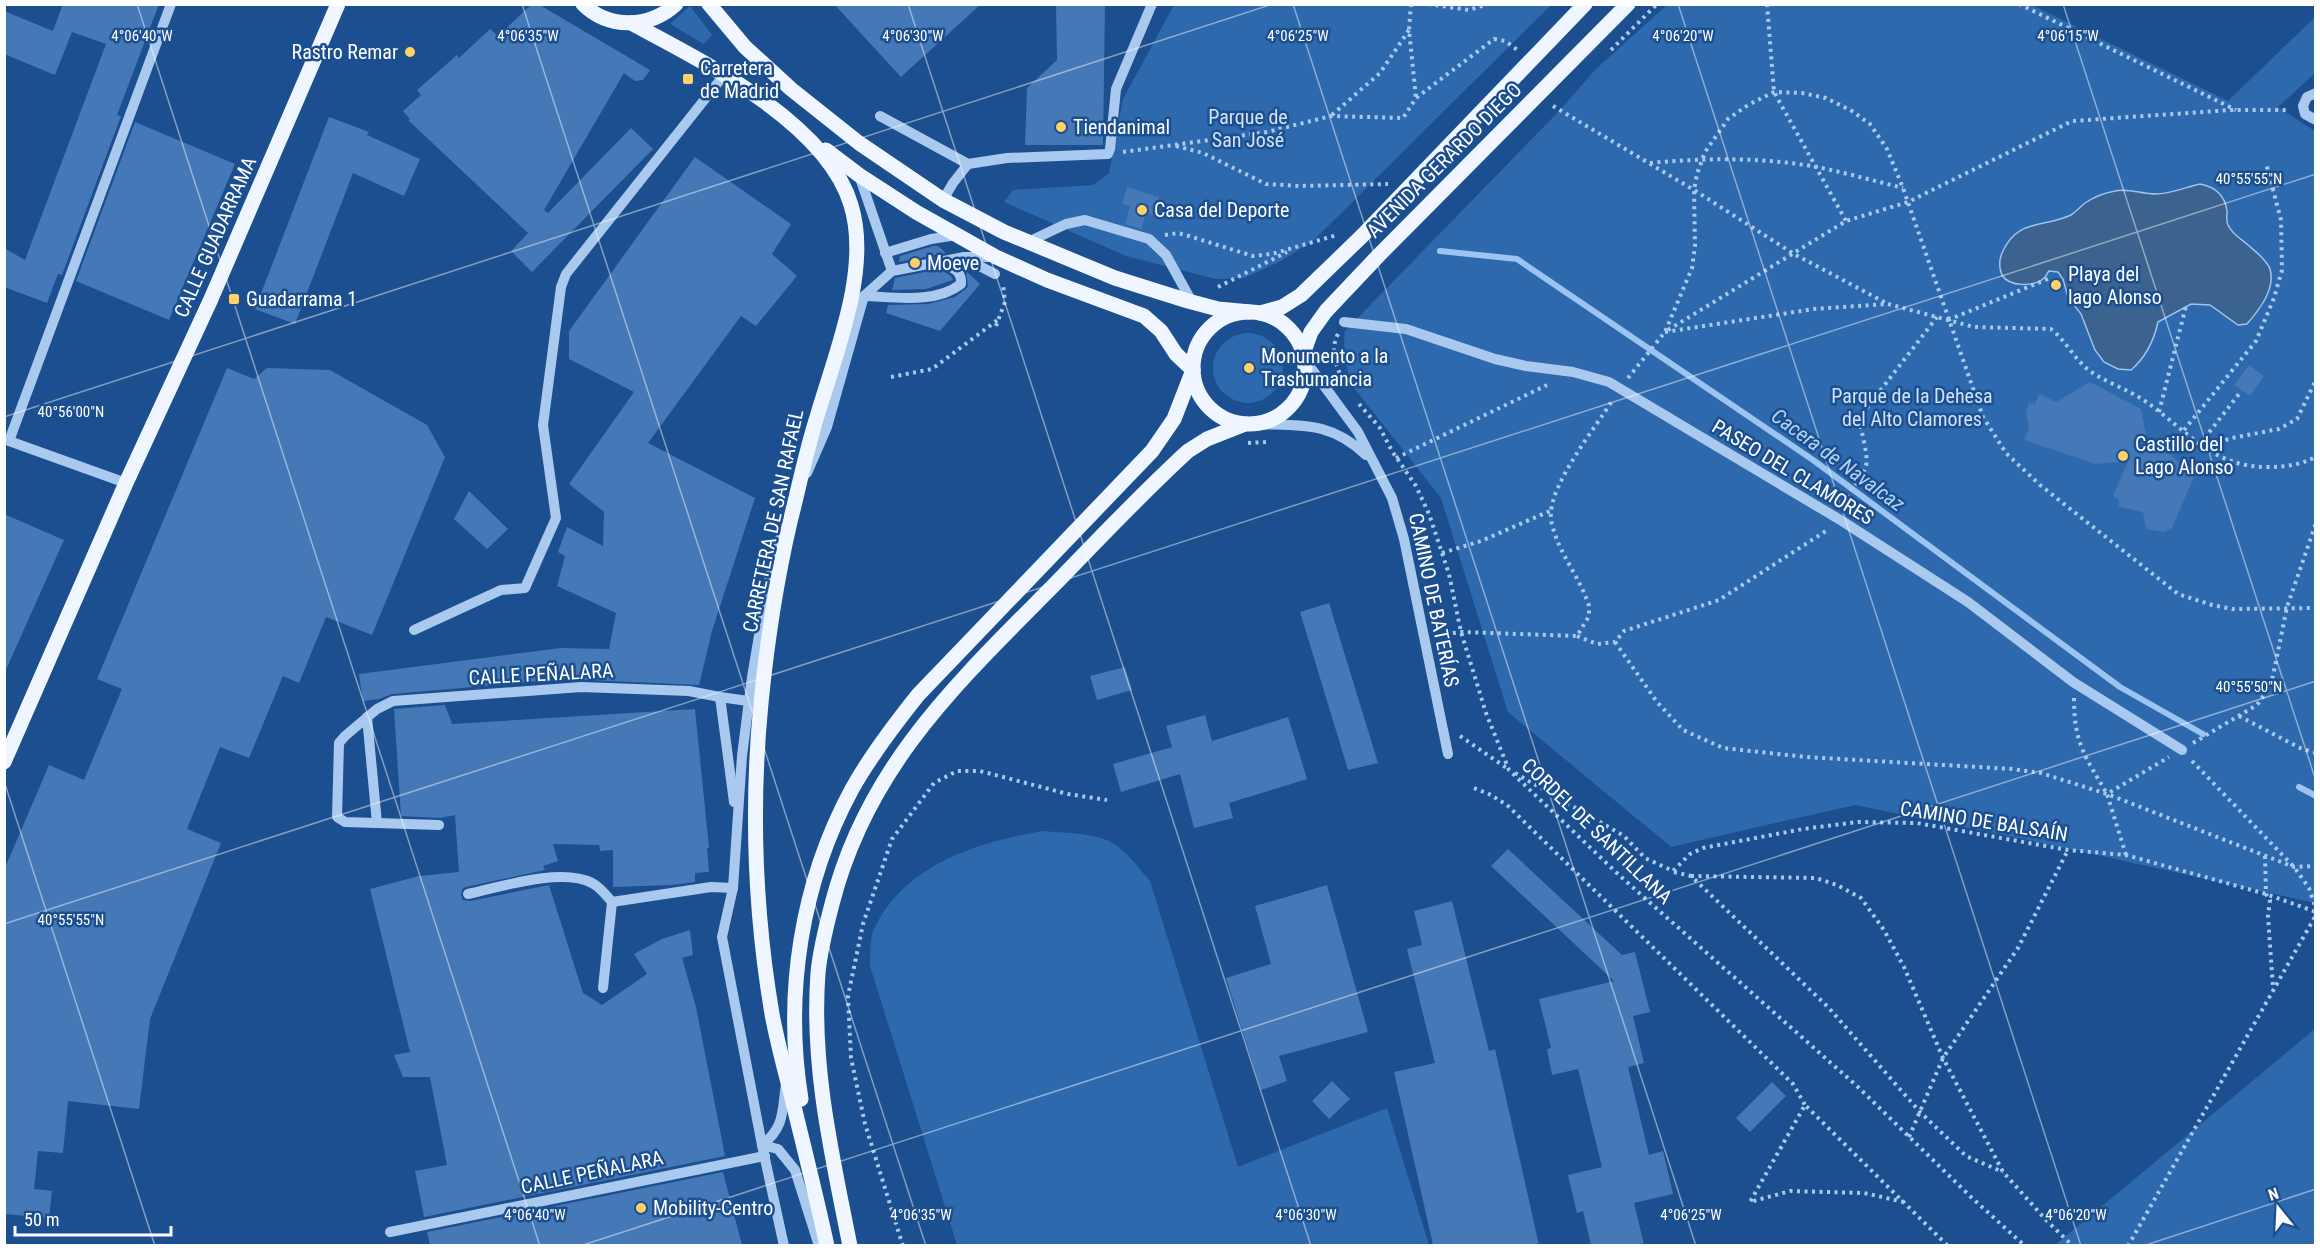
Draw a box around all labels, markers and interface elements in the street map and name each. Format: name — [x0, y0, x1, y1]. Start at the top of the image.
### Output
text: 4°06'40"W — [111, 27, 173, 45]
text: 4°06'35"W — [497, 27, 559, 45]
text: 4°06'30"W — [882, 27, 944, 45]
text: 4°06'25"W — [1267, 27, 1329, 45]
text: 4°06'20"W — [1652, 27, 1714, 45]
text: 4°06'15"W — [2037, 27, 2099, 45]
place label: Rastro Remar — [292, 40, 398, 64]
marker: Rastro Remar — [403, 45, 417, 59]
place label: Carretera de Madrid — [700, 56, 779, 103]
marker: Carretera de Madrid — [681, 72, 695, 86]
street label: AVENIDA GERARDO DIEGO — [1362, 78, 1526, 242]
park label: Parque de San José — [1208, 105, 1288, 152]
place label: Tiendanimal — [1073, 115, 1170, 139]
marker: Tiendanimal — [1054, 120, 1068, 134]
street label: CALLE GUADARRAMA — [169, 153, 261, 321]
text: 40°55'55"N — [2216, 170, 2282, 188]
place label: Casa del Deporte — [1154, 198, 1289, 222]
marker: Casa del Deporte — [1135, 203, 1149, 217]
place label: Moeve — [927, 251, 979, 275]
marker: Moeve — [908, 256, 922, 270]
place label: Playa del lago Alonso — [2068, 262, 2162, 309]
marker: Playa del lago Alonso — [2049, 278, 2063, 292]
place label: Guadarrama 1 — [246, 287, 357, 311]
marker: Guadarrama 1 — [227, 292, 241, 306]
place label: Monumento a la Trashumancia — [1261, 344, 1388, 391]
marker: Monumento a la Trashumancia — [1242, 361, 1256, 375]
park label: Parque de la Dehesa del Alto Clamores — [1831, 384, 1993, 431]
text: 40°56'00"N — [38, 403, 104, 421]
water label: Cacera de Navalcaz — [1767, 404, 1909, 516]
street label: CARRETERA DE SAN RAFAEL — [738, 407, 808, 635]
street label: PASEO DEL CLAMORES — [1708, 414, 1878, 530]
place label: Castillo del Lago Alonso — [2135, 432, 2234, 479]
marker: Castillo del Lago Alonso — [2116, 449, 2130, 463]
street label: CAMINO DE BATERÍAS — [1404, 511, 1464, 689]
street label: CALLE PEÑALARA — [468, 658, 614, 690]
text: 40°55'50"N — [2216, 678, 2282, 696]
street label: CORDEL DE SANTILLANA — [1517, 753, 1677, 909]
street label: CAMINO DE BALSAÍN — [1899, 796, 2069, 846]
text: 40°55'55"N — [38, 911, 104, 929]
street label: CALLE PEÑALARA — [519, 1145, 666, 1199]
north arrow — [2248, 1178, 2308, 1238]
text: N — [2266, 1184, 2281, 1205]
place label: Mobility-Centro — [653, 1196, 773, 1220]
scale bar — [15, 1199, 171, 1237]
marker: Mobility-Centro — [634, 1201, 648, 1215]
text: 4°06'40"W — [504, 1206, 566, 1224]
text: 4°06'35"W — [890, 1206, 952, 1224]
text: 4°06'30"W — [1275, 1206, 1337, 1224]
text: 4°06'25"W — [1660, 1206, 1722, 1224]
text: 4°06'20"W — [2045, 1206, 2107, 1224]
text: 50 m — [24, 1209, 59, 1230]

